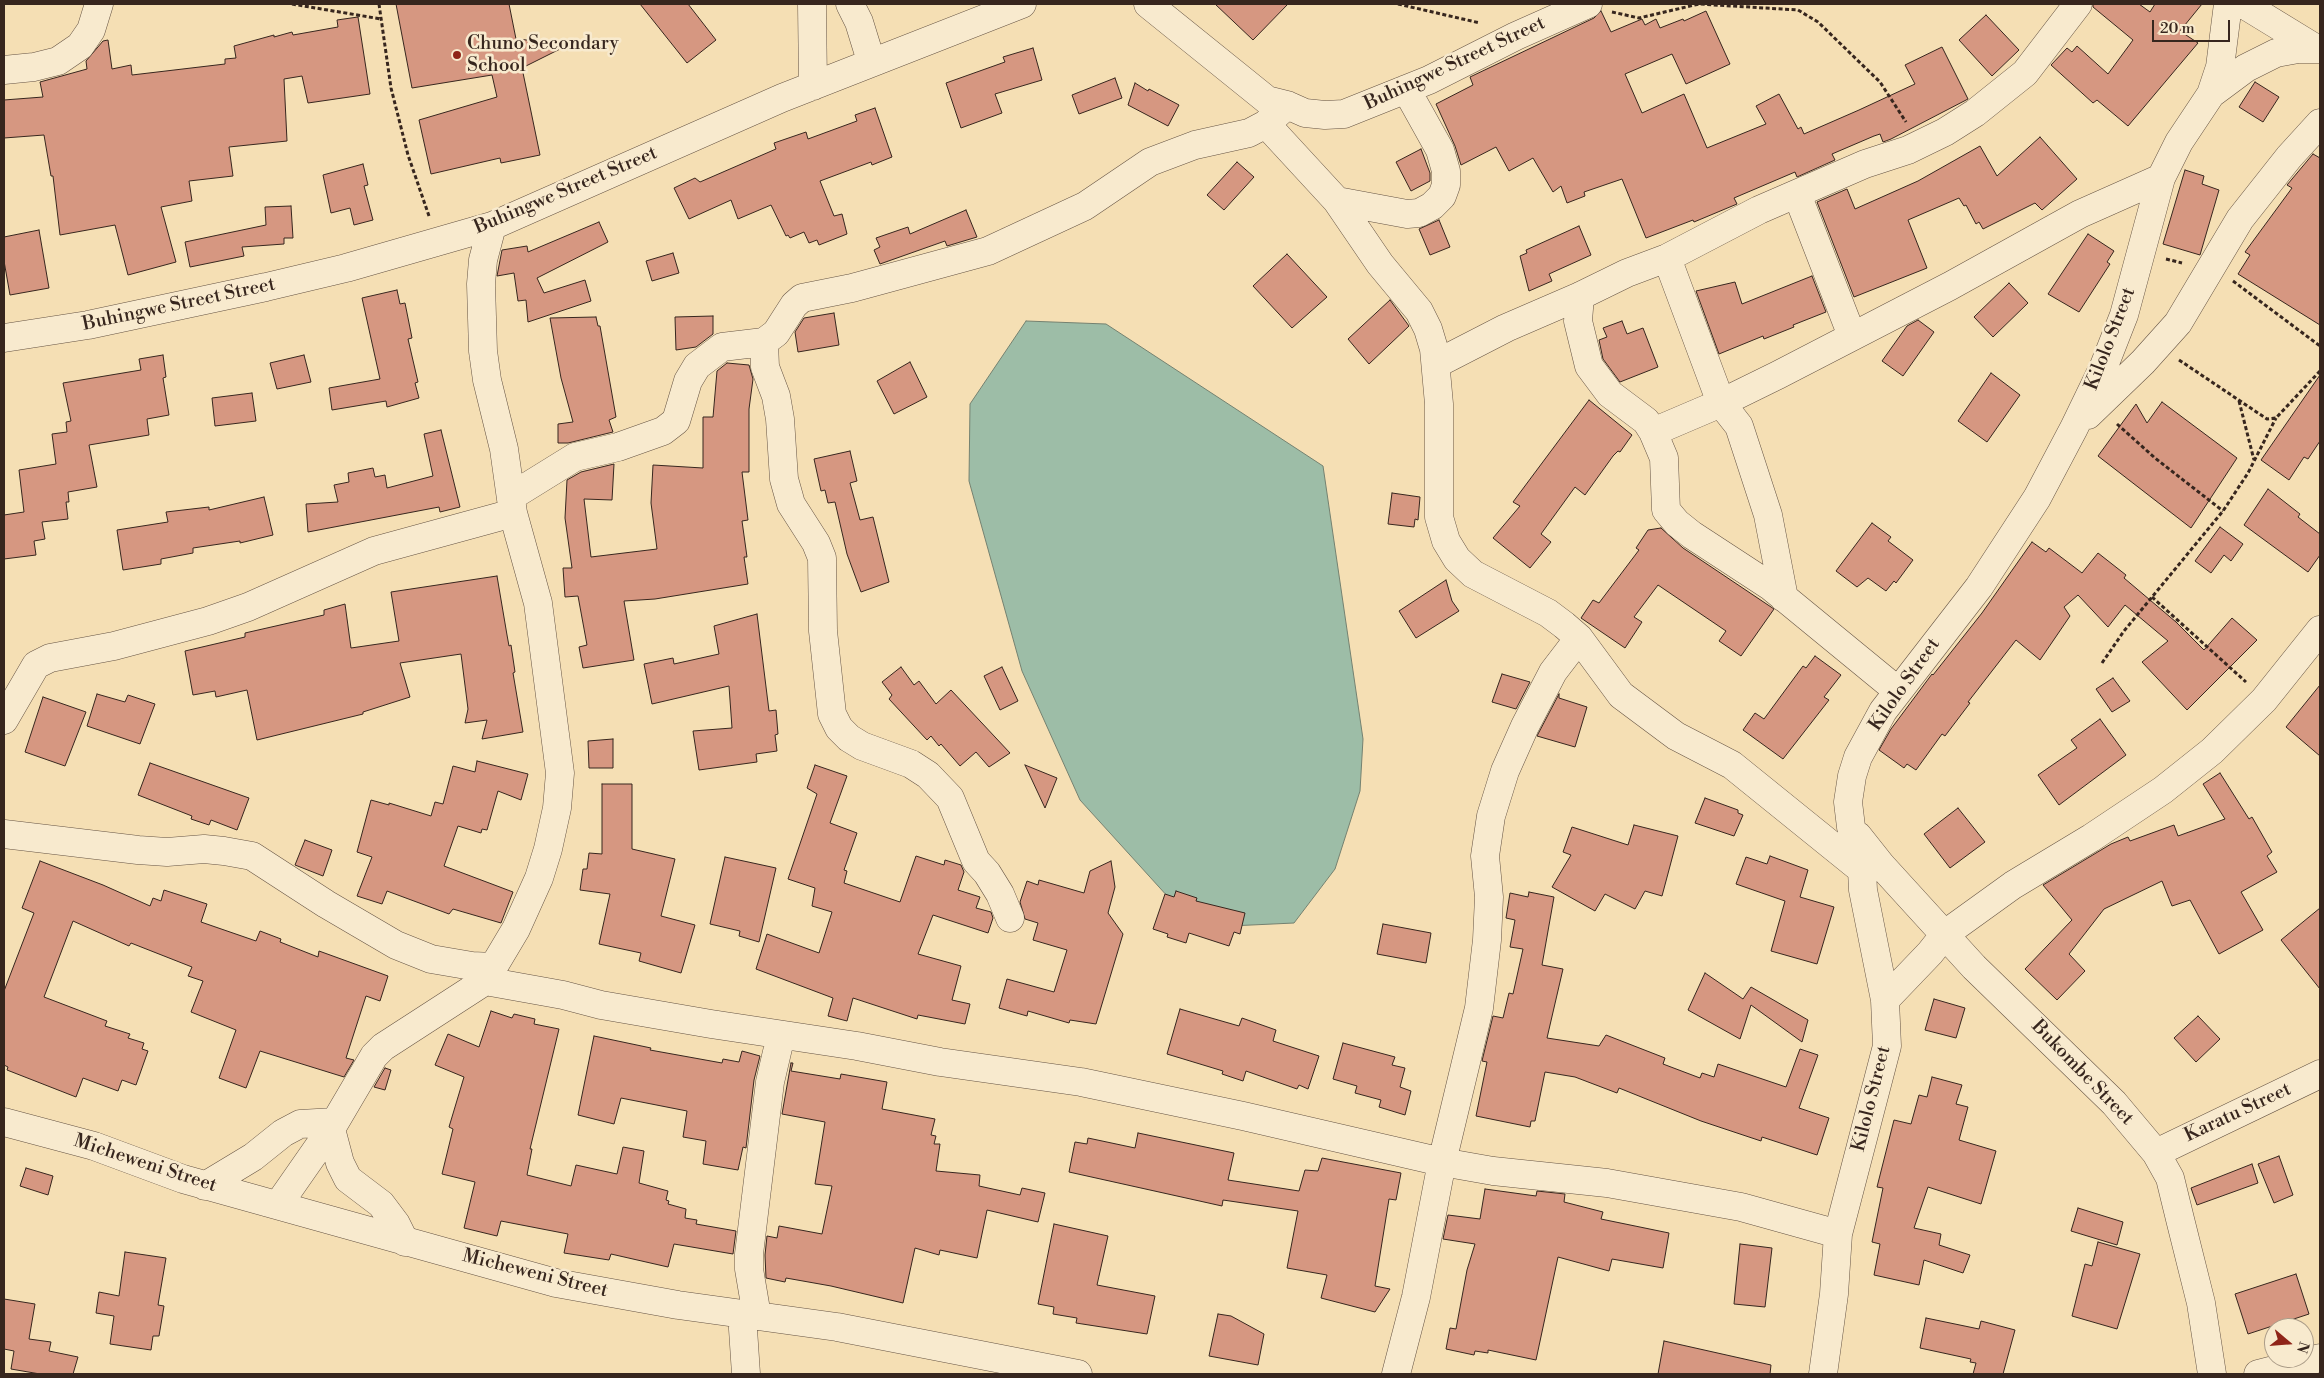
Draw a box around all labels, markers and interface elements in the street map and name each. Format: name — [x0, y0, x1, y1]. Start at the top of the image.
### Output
scale bar — [2154, 10, 2232, 42]
street label: Buhingwe Street Street — [1361, 12, 1549, 116]
text: 20 m — [2160, 19, 2195, 38]
place label: Chuno Secondary School — [467, 33, 619, 77]
marker: Chuno Secondary School — [451, 49, 463, 61]
street label: Buhingwe Street Street — [471, 142, 661, 240]
street label: Buhingwe Street Street — [81, 273, 277, 337]
street label: Kilolo Street — [2081, 284, 2141, 394]
street label: Kilolo Street — [1865, 634, 1945, 736]
street label: Bukombe Street — [2026, 1016, 2138, 1130]
street label: Kilolo Street — [1848, 1044, 1896, 1154]
street label: Karatu Street — [2181, 1078, 2295, 1148]
street label: Micheweni Street — [71, 1130, 219, 1198]
street label: Micheweni Street — [460, 1245, 610, 1303]
north arrow — [2264, 1318, 2314, 1368]
text: N — [2292, 1339, 2313, 1355]

